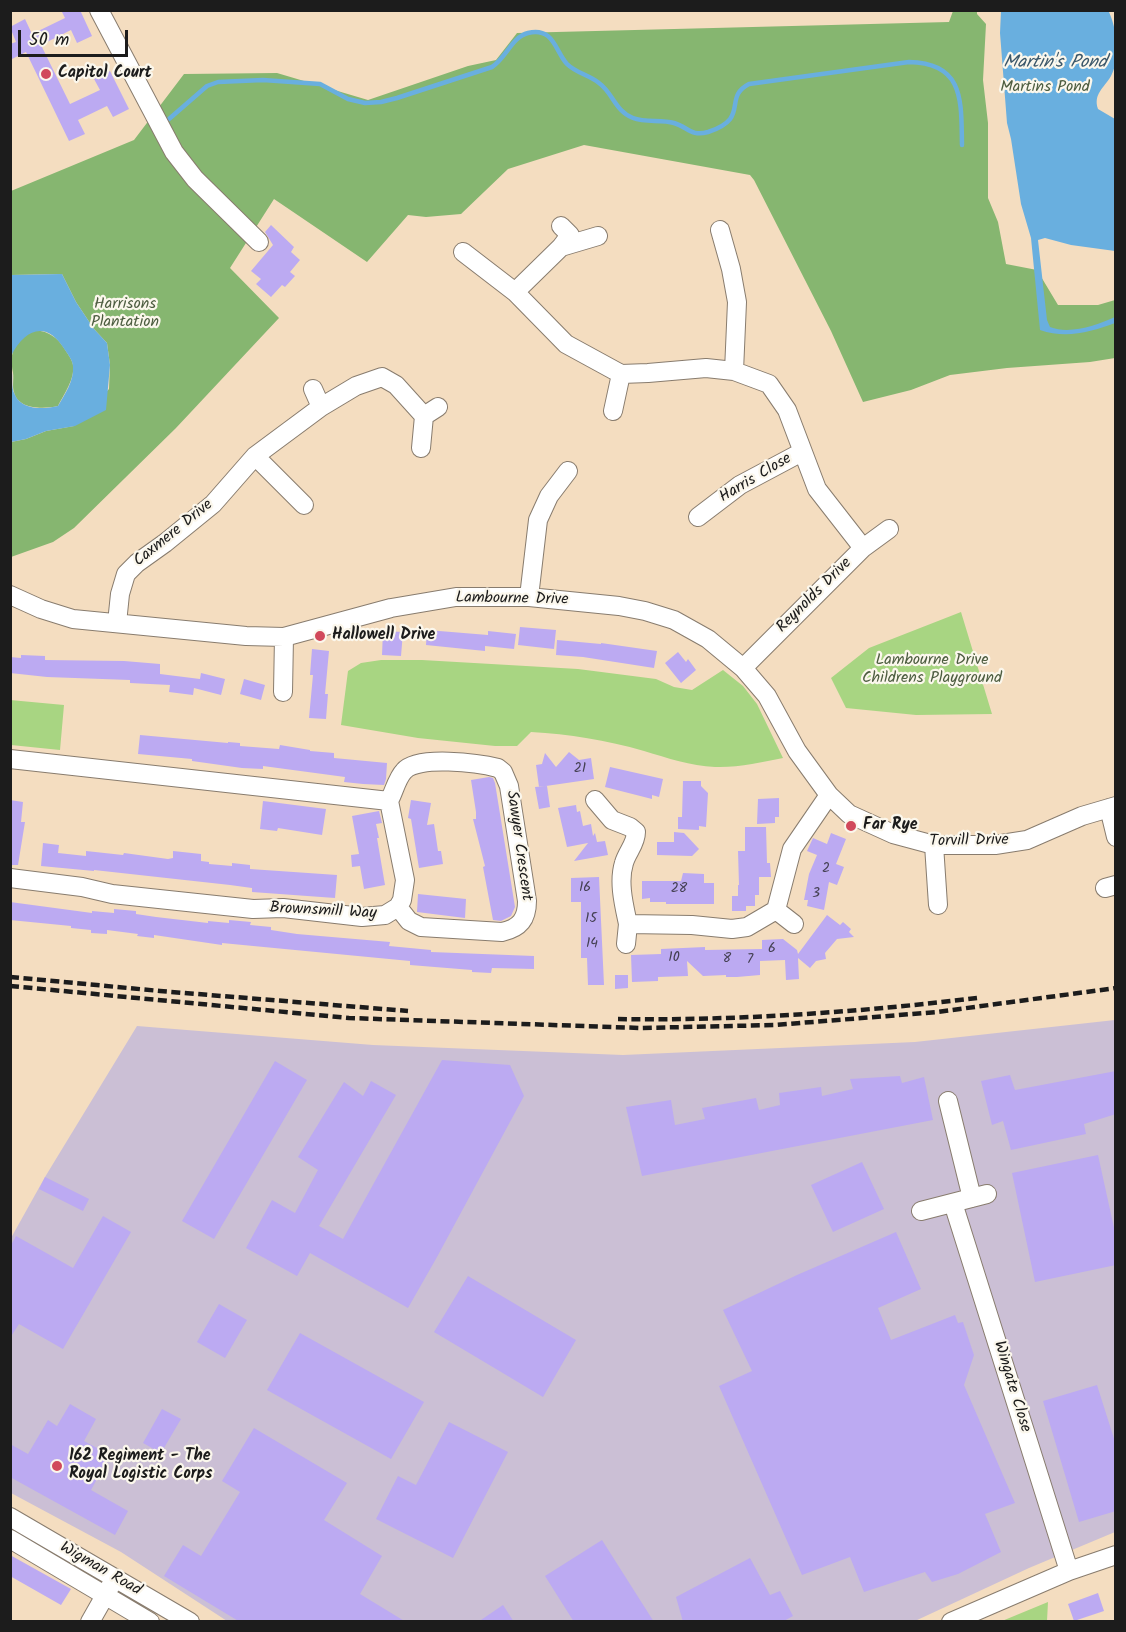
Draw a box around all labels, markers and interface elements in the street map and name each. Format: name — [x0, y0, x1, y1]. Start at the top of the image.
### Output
scale bar — [21, 18, 130, 56]
text: 50 m — [29, 26, 69, 55]
water label: Martin's Pond — [1003, 53, 1107, 75]
place label: Capitol Court — [58, 64, 152, 84]
marker: Capitol Court — [39, 67, 53, 81]
park label: Martins Pond — [1000, 78, 1090, 98]
park label: Harrisons Plantation — [91, 295, 159, 333]
street label: Harris Close — [717, 450, 795, 508]
street label: Caxmere Drive — [131, 496, 217, 572]
street label: Reynolds Drive — [773, 554, 857, 638]
street label: Lambourne Drive — [455, 589, 569, 611]
place label: Hallowell Drive — [332, 626, 435, 646]
marker: Hallowell Drive — [313, 629, 327, 643]
park label: Lambourne Drive Childrens Playground — [862, 651, 1002, 689]
house number: 21 — [574, 762, 586, 778]
street label: Sawyer Crescent — [501, 790, 535, 902]
place label: Far Rye — [863, 816, 918, 836]
marker: Far Rye — [844, 819, 858, 833]
street label: Torvill Drive — [929, 832, 1009, 852]
house number: 2 — [822, 862, 830, 878]
house number: 16 — [579, 881, 591, 897]
house number: 28 — [671, 882, 687, 898]
house number: 3 — [812, 887, 820, 903]
street label: Brownsmill Way — [269, 900, 377, 924]
house number: 15 — [585, 912, 597, 928]
house number: 14 — [586, 937, 598, 953]
house number: 6 — [768, 942, 776, 958]
house number: 10 — [668, 951, 680, 967]
house number: 8 — [723, 952, 731, 968]
house number: 7 — [747, 953, 753, 969]
street label: Wingate Close — [988, 1339, 1034, 1435]
place label: 162 Regiment - The Royal Logistic Corps — [69, 1447, 213, 1485]
marker: 162 Regiment - The Royal Logistic Corps — [50, 1459, 64, 1473]
street label: Wigman Road — [56, 1539, 144, 1601]

